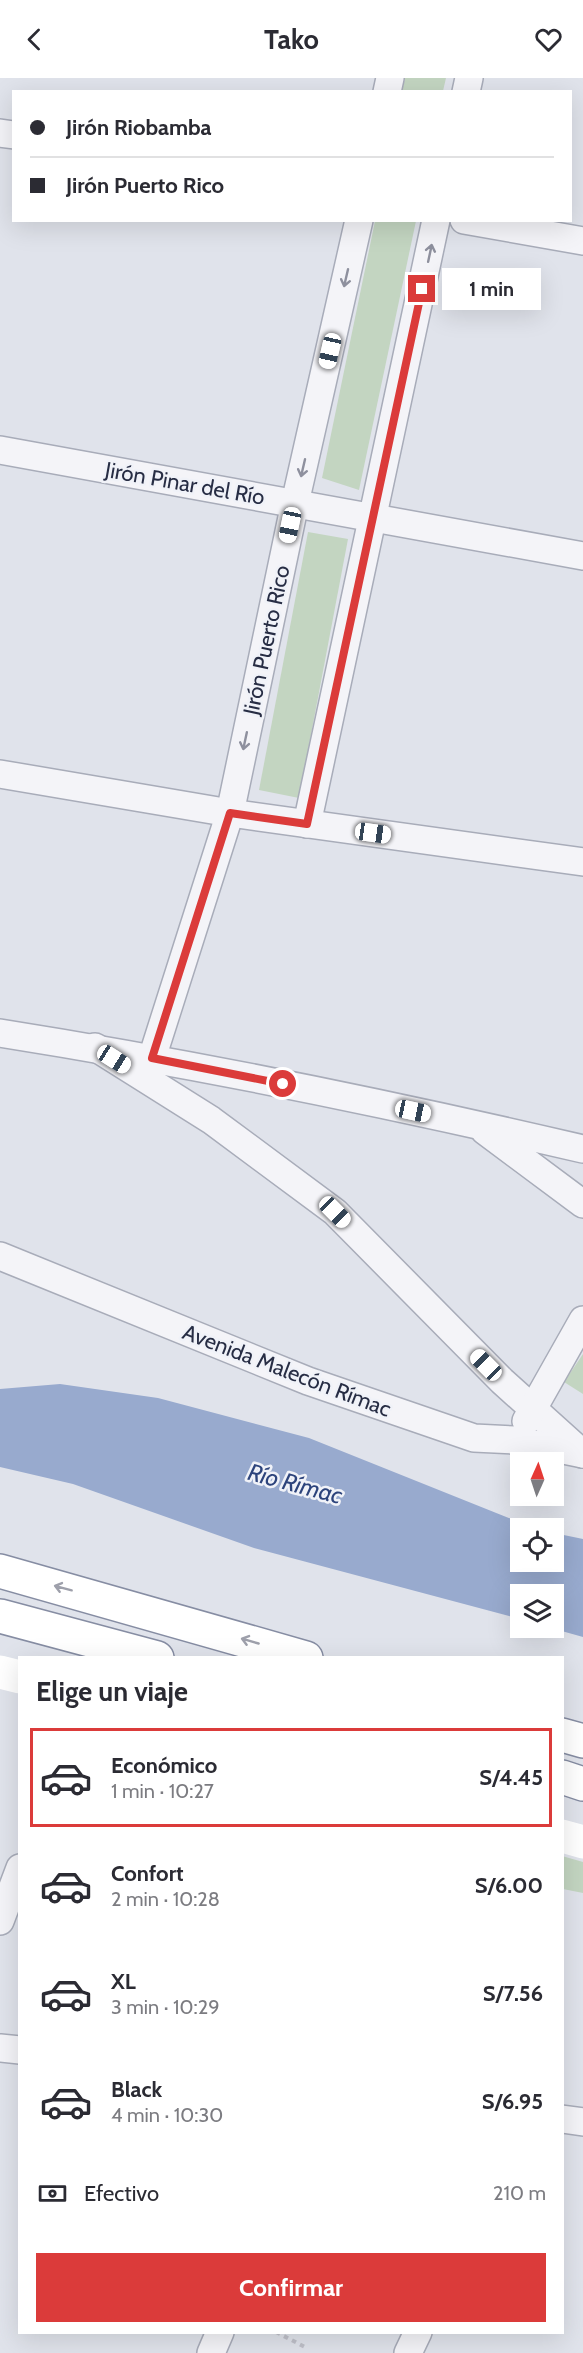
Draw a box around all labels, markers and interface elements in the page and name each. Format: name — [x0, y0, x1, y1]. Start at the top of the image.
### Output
icon: back — [18, 23, 51, 56]
text: Tako — [264, 23, 319, 56]
icon: heart — [532, 23, 565, 56]
text: Jirón Riobamba — [66, 114, 212, 141]
text: Jirón Puerto Rico — [66, 172, 224, 199]
one-way arrow — [424, 244, 436, 263]
one-way arrow — [340, 267, 351, 287]
callout: 1 min — [443, 268, 542, 310]
route end — [408, 275, 435, 302]
text: 1 min — [469, 277, 514, 301]
car — [317, 331, 343, 371]
street label: Jirón Pinar del Río — [102, 456, 267, 511]
one-way arrow — [297, 457, 308, 477]
car — [277, 506, 303, 544]
street label: Jirón Puerto Rico — [237, 563, 296, 718]
one-way arrow — [239, 730, 250, 750]
car — [354, 822, 392, 844]
car — [94, 1042, 134, 1076]
route start — [269, 1070, 296, 1097]
car — [394, 1098, 432, 1124]
car — [316, 1193, 354, 1231]
street label: Avenida Malecón Rímac — [179, 1318, 395, 1423]
car — [467, 1346, 505, 1384]
north arrow — [510, 1452, 564, 1506]
map controls — [510, 1452, 564, 1638]
water label: Río Rímac — [245, 1457, 346, 1510]
button: locate — [510, 1518, 564, 1572]
one-way arrow — [53, 1581, 72, 1593]
button: layers — [510, 1584, 564, 1638]
one-way arrow — [241, 1635, 260, 1646]
text: Elige un viaje — [36, 1675, 188, 1708]
icon: car — [39, 1751, 93, 1805]
text: Económico — [111, 1752, 217, 1779]
text: S/4.45 — [479, 1764, 543, 1791]
text: 1 min · 10:27 — [111, 1779, 214, 1803]
icon: car — [39, 1859, 93, 1913]
text: Confort — [111, 1860, 184, 1887]
text: S/6.00 — [475, 1872, 543, 1899]
text: 2 min · 10:28 — [111, 1887, 220, 1911]
icon: car — [39, 1967, 93, 2021]
text: XL — [111, 1968, 136, 1995]
text: S/7.56 — [483, 1980, 543, 2007]
text: 3 min · 10:29 — [111, 1995, 220, 2019]
icon: car — [39, 2075, 93, 2129]
text: Black — [111, 2076, 162, 2103]
text: S/6.95 — [482, 2088, 543, 2115]
text: 4 min · 10:30 — [111, 2103, 223, 2127]
icon: cash — [36, 2177, 69, 2210]
text: Efectivo — [84, 2180, 159, 2207]
text: 210 m — [493, 2181, 546, 2205]
button: Confirmar — [36, 2253, 546, 2322]

